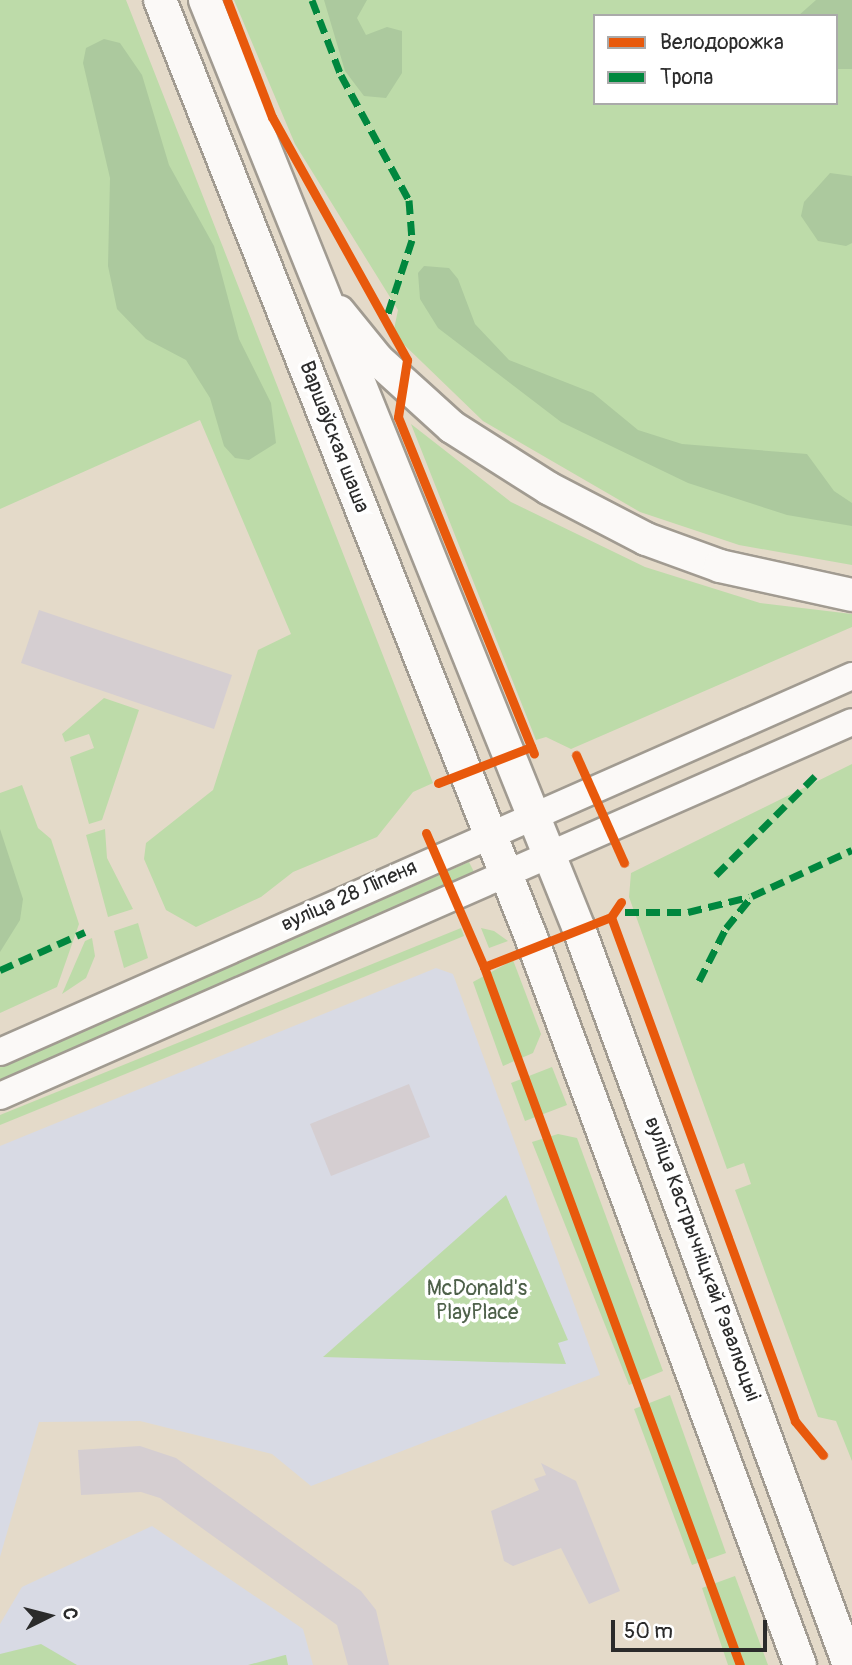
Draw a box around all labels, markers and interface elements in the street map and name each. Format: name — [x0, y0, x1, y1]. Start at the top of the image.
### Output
legend — [593, 14, 838, 105]
text: Велодорожка — [660, 29, 784, 56]
text: Тропа — [660, 64, 713, 91]
street label: Варшаўская шаша — [294, 358, 374, 516]
street label: вуліца 28 Ліпеня — [277, 855, 421, 937]
street label: вуліца Кастрычніцкай Рэвалюцыі — [639, 1114, 765, 1404]
park label: McDonald's PlayPlace — [427, 1276, 527, 1326]
north arrow — [14, 1581, 84, 1651]
scale bar — [614, 1606, 770, 1650]
text: С — [57, 1607, 82, 1621]
text: 50 m — [624, 1618, 673, 1645]

